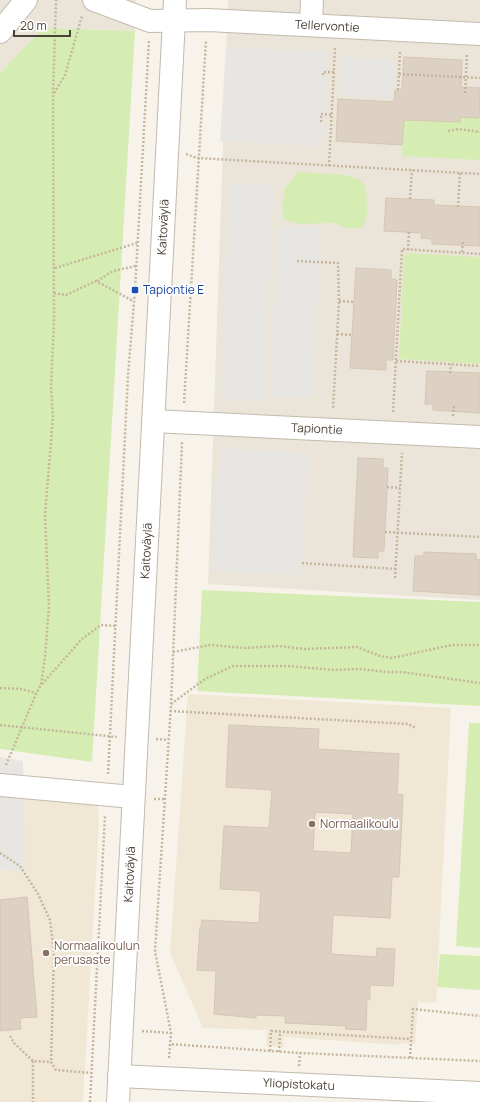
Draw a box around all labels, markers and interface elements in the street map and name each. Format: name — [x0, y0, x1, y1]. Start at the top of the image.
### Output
scale bar — [14, 12, 70, 38]
street label: Tellervontie — [294, 15, 360, 36]
text: 20 m — [20, 17, 47, 34]
street label: Kaitoväylä — [153, 199, 173, 256]
place label: Tapiontie E — [143, 281, 204, 298]
marker: Tapiontie E — [130, 285, 140, 295]
street label: Tapiontie — [291, 419, 343, 438]
street label: Kaitoväylä — [136, 522, 156, 579]
place label: Normaalikoulu — [320, 815, 399, 832]
marker: Normaalikoulu — [307, 819, 317, 829]
street label: Kaitoväylä — [119, 846, 139, 903]
place label: Normaalikoulun perusaste — [54, 937, 140, 968]
marker: Normaalikoulun perusaste — [41, 948, 51, 958]
street label: Yliopistokatu — [263, 1074, 335, 1094]

